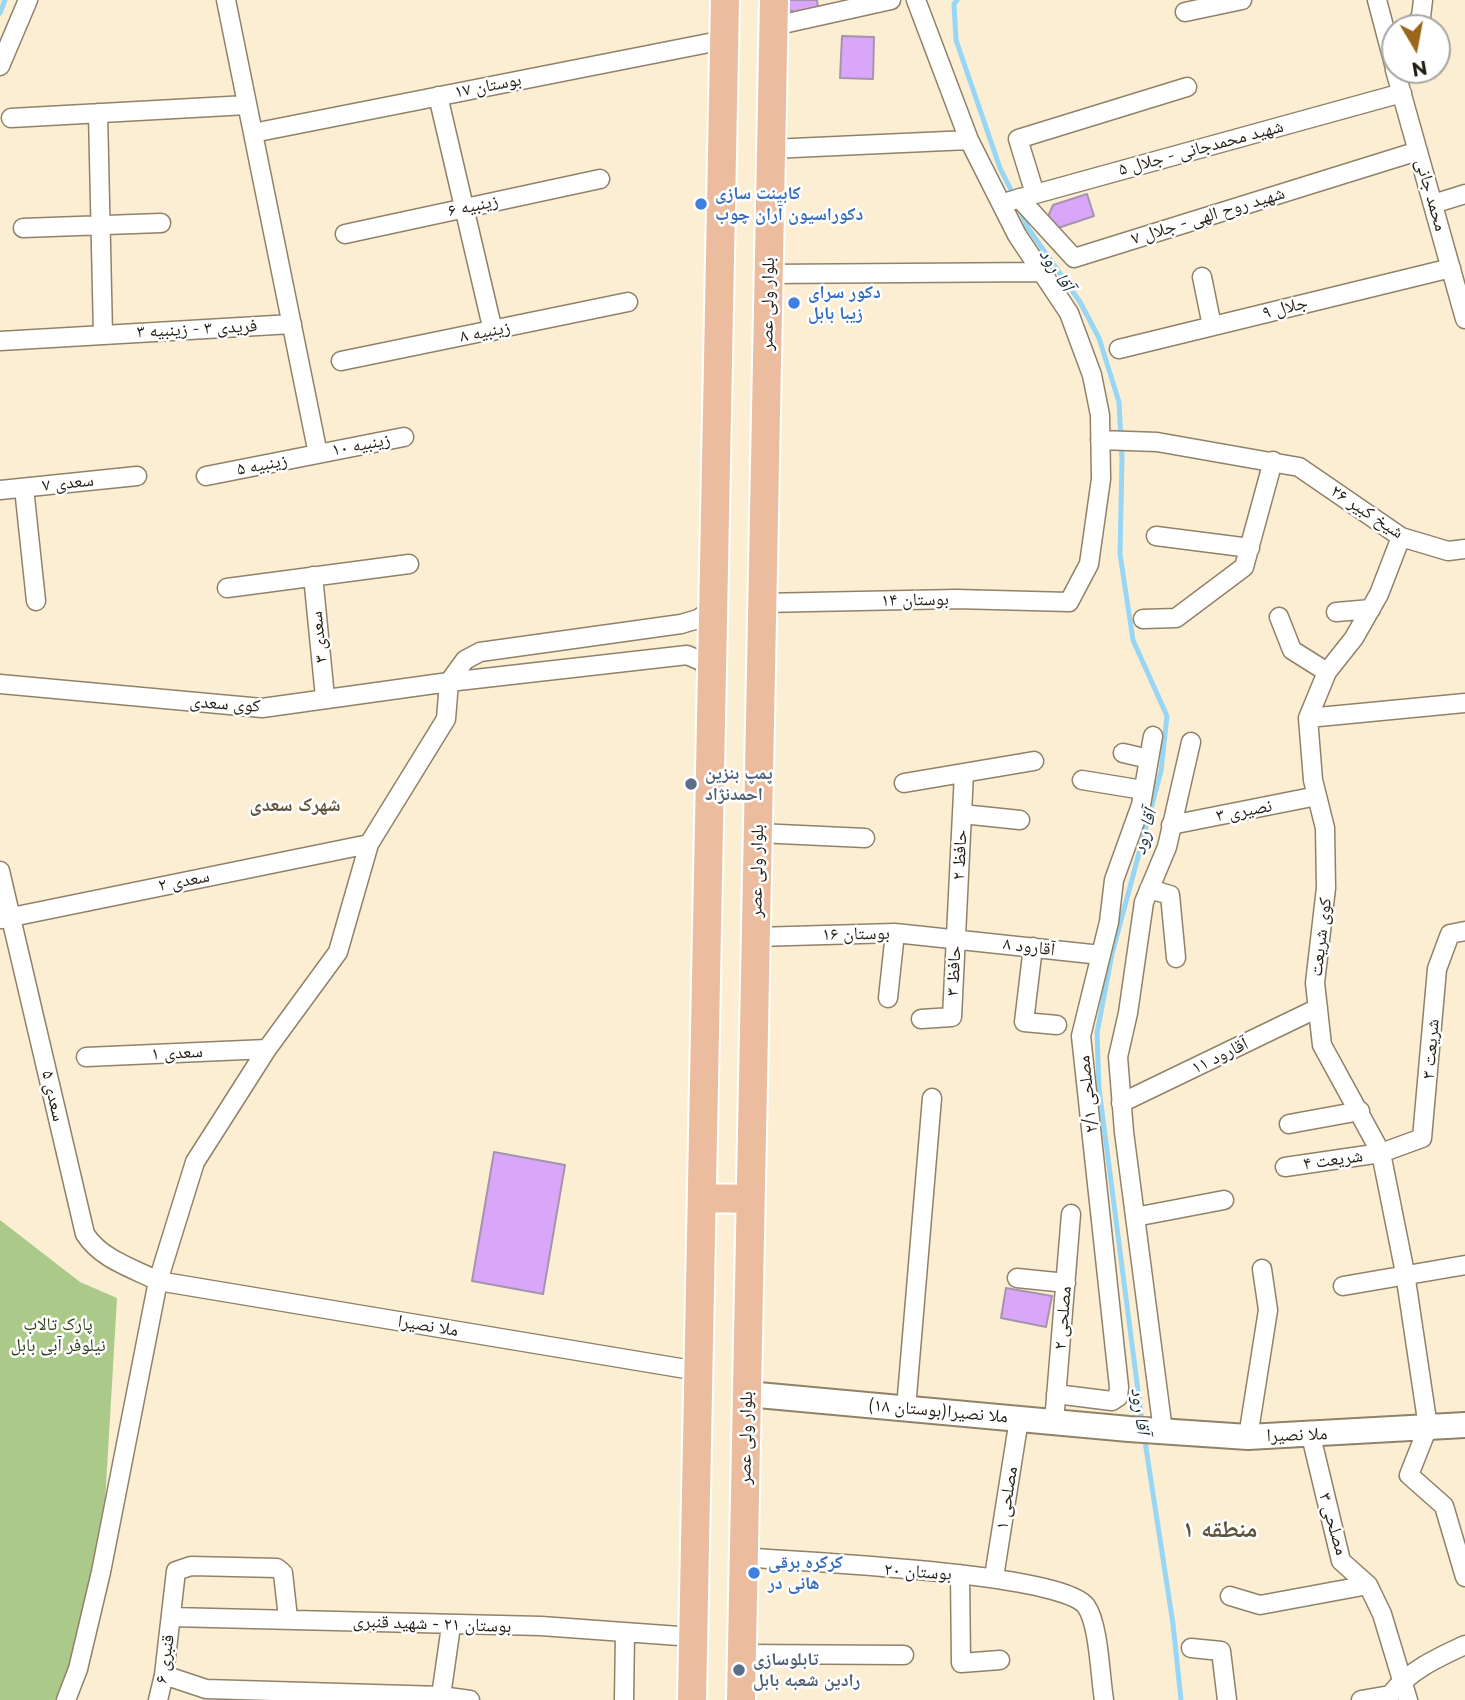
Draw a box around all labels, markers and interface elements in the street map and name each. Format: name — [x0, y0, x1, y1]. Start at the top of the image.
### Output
north arrow — [1381, 14, 1451, 84]
text: N — [1410, 56, 1429, 81]
street label: بوستان ۱۷ — [453, 69, 523, 103]
street label: شهید محمدجانی - جلال ۵ — [1116, 116, 1286, 180]
street label: محمد جانی — [1410, 156, 1452, 234]
street label: شهید روح الهی - جلال ۷ — [1129, 182, 1287, 250]
place label: کابینت سازی دکوراسیون آران چوب — [715, 183, 863, 226]
street label: زینبیه ۶ — [446, 190, 500, 222]
marker: کابینت سازی دکوراسیون آران چوب — [693, 196, 709, 212]
water label: آقا رود — [1034, 244, 1078, 296]
street label: بلوار ولی عصر — [756, 257, 780, 351]
place label: دکور سرای زیبا بابل — [808, 282, 881, 324]
street label: جلال ۹ — [1260, 292, 1310, 324]
marker: دکور سرای زیبا بابل — [786, 295, 802, 311]
street label: فریدی ۳ - زینبیه ۳ — [136, 315, 258, 343]
street label: زینبیه ۸ — [458, 317, 512, 347]
street label: زینبیه ۱۰ — [330, 429, 392, 461]
street label: زینبیه ۵ — [235, 450, 289, 480]
street label: سعدی ۷ — [41, 470, 95, 496]
street label: شیخ کبیر ۲۶ — [1327, 481, 1407, 543]
street label: بوستان ۱۴ — [881, 589, 949, 611]
street label: سعدی ۳ — [306, 610, 332, 664]
street label: کوی سعدی — [189, 691, 261, 717]
place label: پمپ بنزین احمدنژاد — [705, 763, 773, 806]
marker: پمپ بنزین احمدنژاد — [683, 776, 699, 792]
district label: شهرک سعدی — [250, 794, 340, 816]
street label: نصیری ۳ — [1214, 795, 1274, 827]
water label: آقا رود — [1128, 807, 1162, 857]
street label: بلوار ولی عصر — [745, 824, 769, 918]
street label: حافظ ۲ — [948, 829, 972, 881]
street label: سعدی ۲ — [157, 865, 211, 897]
street label: کوی شریعت — [1305, 896, 1337, 978]
street label: بوستان ۱۶ — [822, 923, 890, 945]
street label: آقارود ۸ — [1002, 933, 1056, 961]
street label: حافظ ۳ — [942, 945, 966, 997]
street label: شریعت ۳ — [1418, 1018, 1444, 1080]
street label: آقارود ۱۱ — [1188, 1033, 1252, 1079]
street label: سعدی ۱ — [151, 1041, 203, 1065]
street label: مصلحی ۲/۱ — [1073, 1054, 1103, 1134]
street label: سعدی ۵ — [37, 1068, 69, 1124]
street label: شریعت ۴ — [1302, 1145, 1364, 1175]
street label: مصلحی ۲ — [1049, 1285, 1077, 1351]
street label: ملا نصیرا — [396, 1311, 460, 1341]
park label: پارک تالاب نیلوفر آبی بابل — [10, 1314, 106, 1356]
water label: آقا رود — [1125, 1386, 1155, 1436]
street label: بلوار ولی عصر — [734, 1391, 758, 1485]
street label: ملا نصیرا(بوستان ۱۸) — [867, 1394, 1009, 1428]
street label: ملا نصیرا — [1266, 1423, 1328, 1447]
street label: مصلحی ۱ — [991, 1465, 1023, 1531]
street label: مصلحی ۳ — [1314, 1490, 1352, 1558]
district label: منطقه ۱ — [1183, 1516, 1257, 1544]
place label: کرکره برقی هانی در — [768, 1552, 843, 1594]
street label: بوستان ۲۰ — [883, 1559, 953, 1585]
marker: کرکره برقی هانی در — [746, 1565, 762, 1581]
street label: بوستان ۲۱ - شهید قنبری — [352, 1610, 512, 1638]
street label: قنبری ۶ — [150, 1633, 180, 1685]
place label: تابلوسازی رادین شعبه بابل — [753, 1649, 860, 1692]
marker: تابلوسازی رادین شعبه بابل — [731, 1662, 747, 1678]

